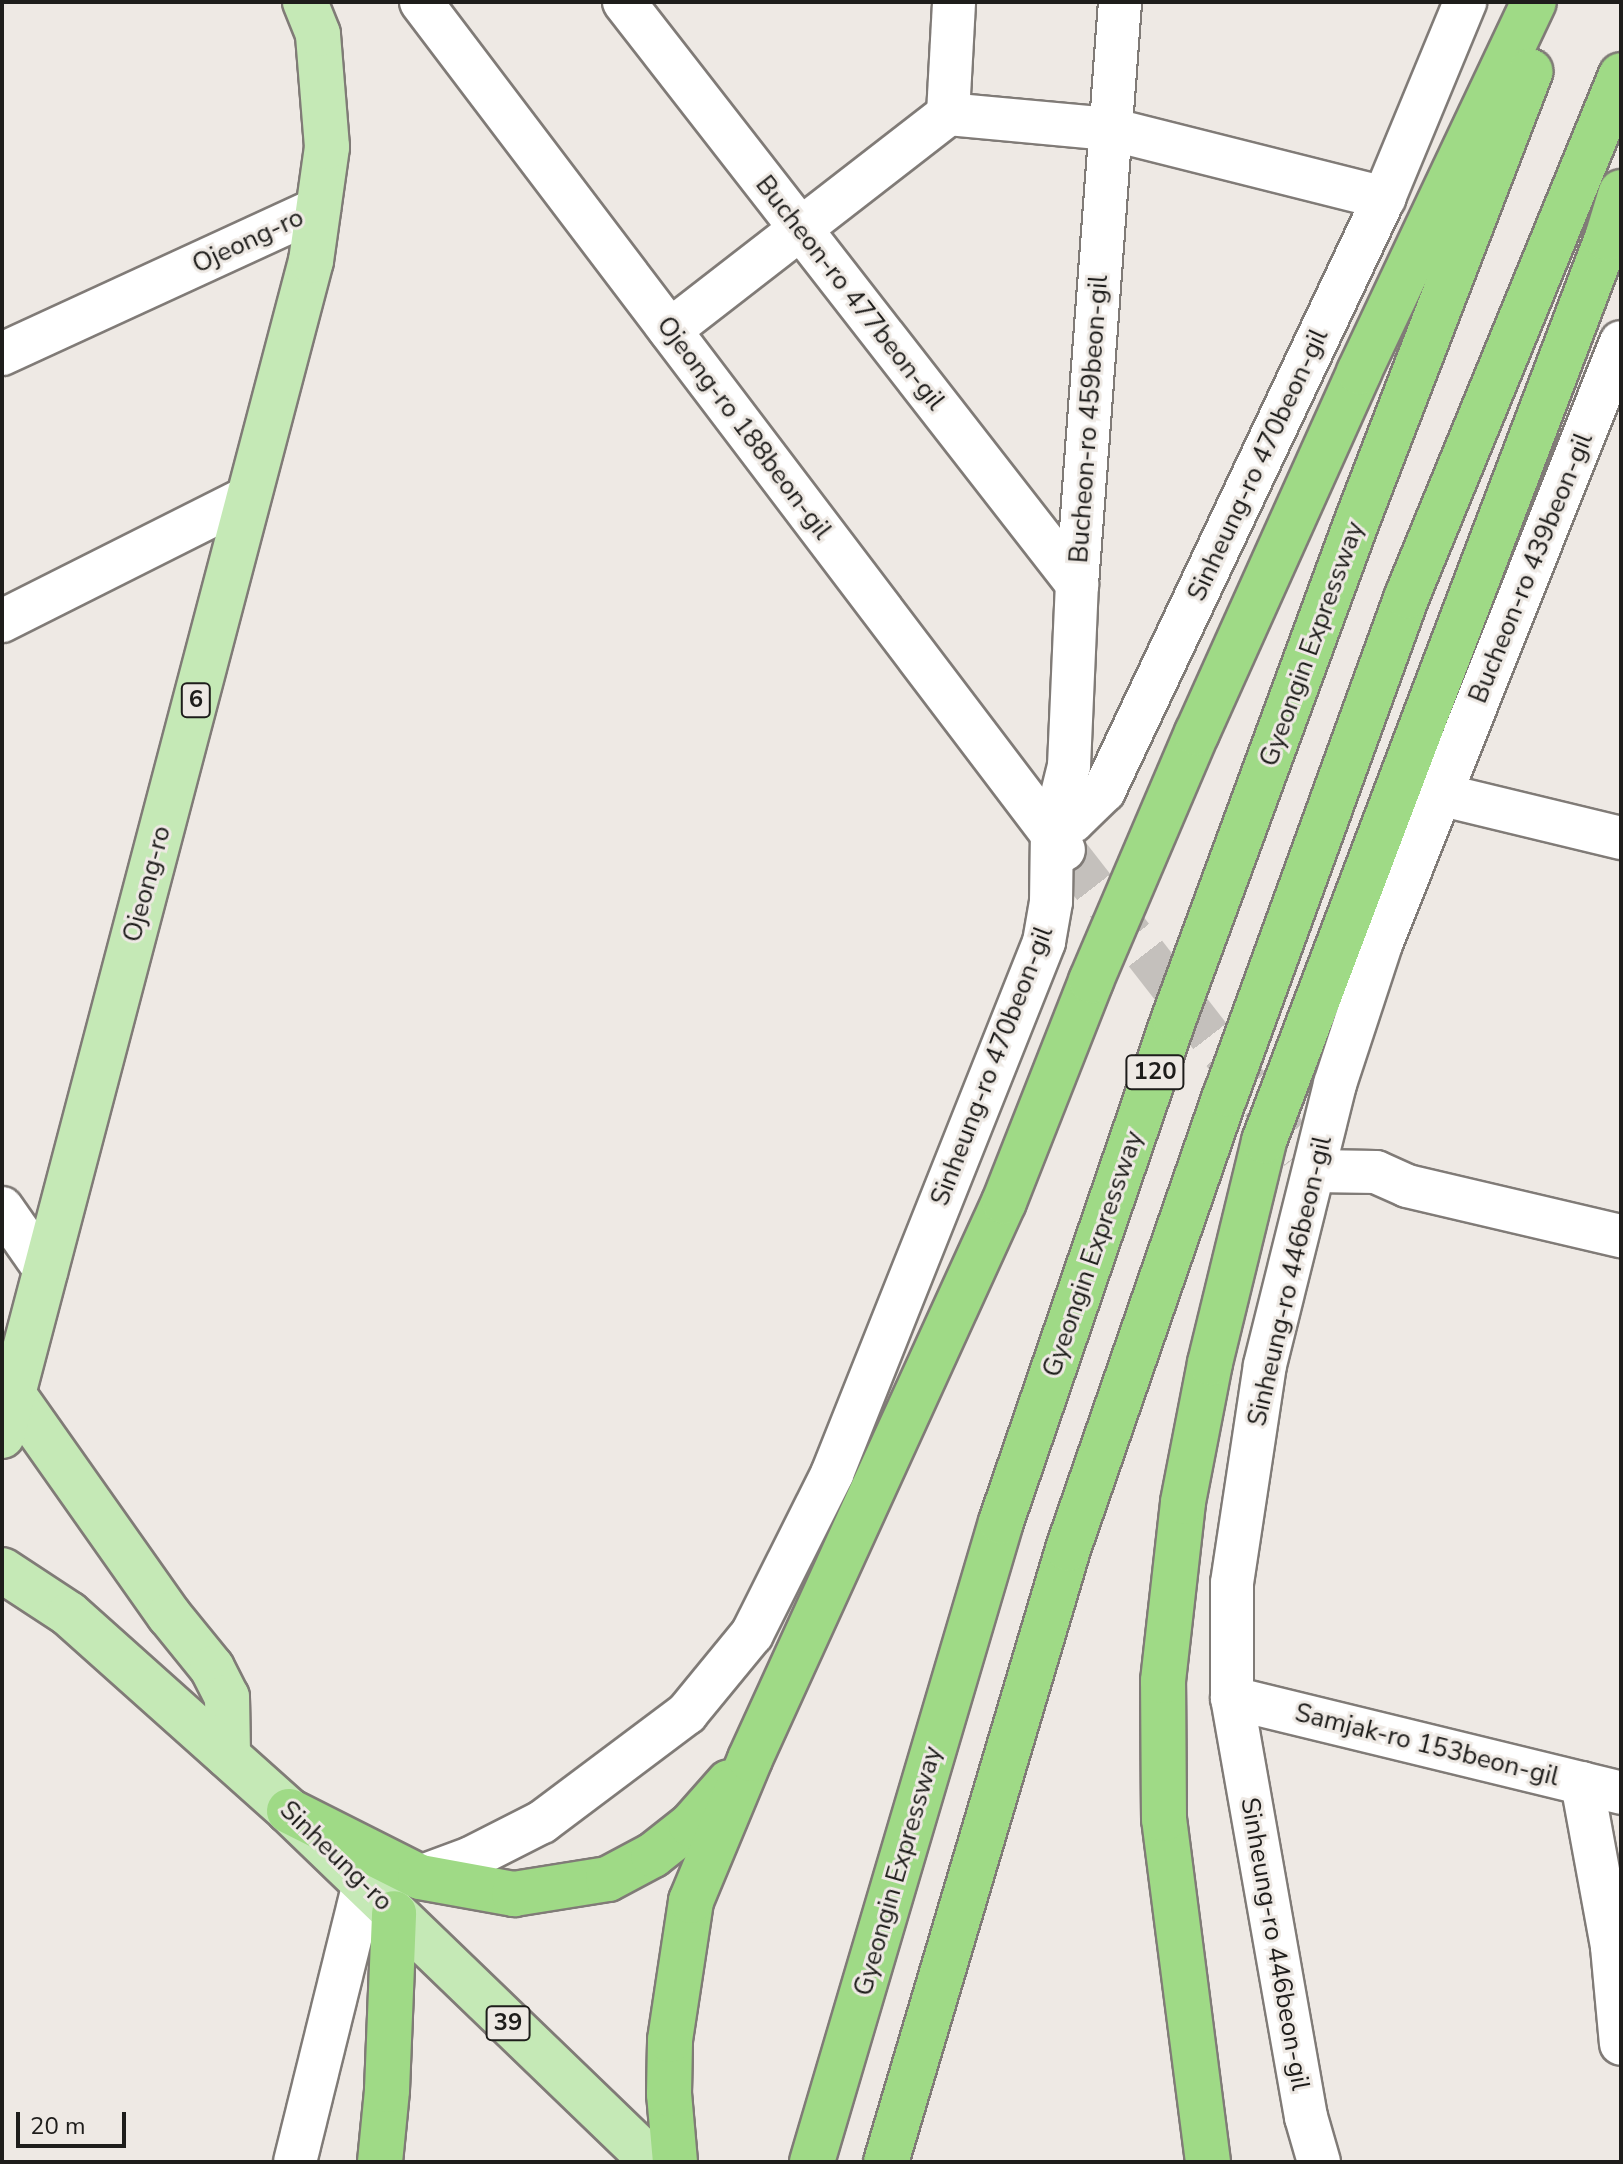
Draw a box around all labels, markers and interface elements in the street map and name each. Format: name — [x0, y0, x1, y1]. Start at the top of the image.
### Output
street label: Bucheon-ro 477beon-gil — [749, 170, 951, 416]
street label: Ojeong-ro — [187, 202, 309, 280]
street label: Bucheon-ro 459beon-gil — [1063, 274, 1115, 564]
street label: Ojeong-ro 188beon-gil — [650, 310, 838, 546]
street label: Sinheung-ro 470beon-gil — [1181, 324, 1335, 606]
street label: Bucheon-ro 439beon-gil — [1462, 428, 1600, 708]
street label: Gyeongin Expressway — [1253, 517, 1371, 771]
road number: 6 — [180, 680, 212, 720]
street label: Ojeong-ro — [117, 822, 177, 946]
street label: Sinheung-ro 470beon-gil — [924, 922, 1060, 1210]
road number: 120 — [1125, 1052, 1185, 1092]
street label: Gyeongin Expressway — [1036, 1127, 1150, 1381]
street label: Sinheung-ro 446beon-gil — [1241, 1133, 1339, 1429]
street label: Samjak-ro 153beon-gil — [1292, 1697, 1562, 1793]
street label: Gyeongin Expressway — [847, 1743, 949, 1999]
street label: Sinheung-ro — [273, 1795, 399, 1917]
street label: Sinheung-ro 446beon-gil — [1234, 1795, 1316, 2093]
road number: 39 — [484, 2003, 532, 2043]
scale bar — [20, 2096, 130, 2146]
text: 20 m — [30, 2110, 86, 2142]

